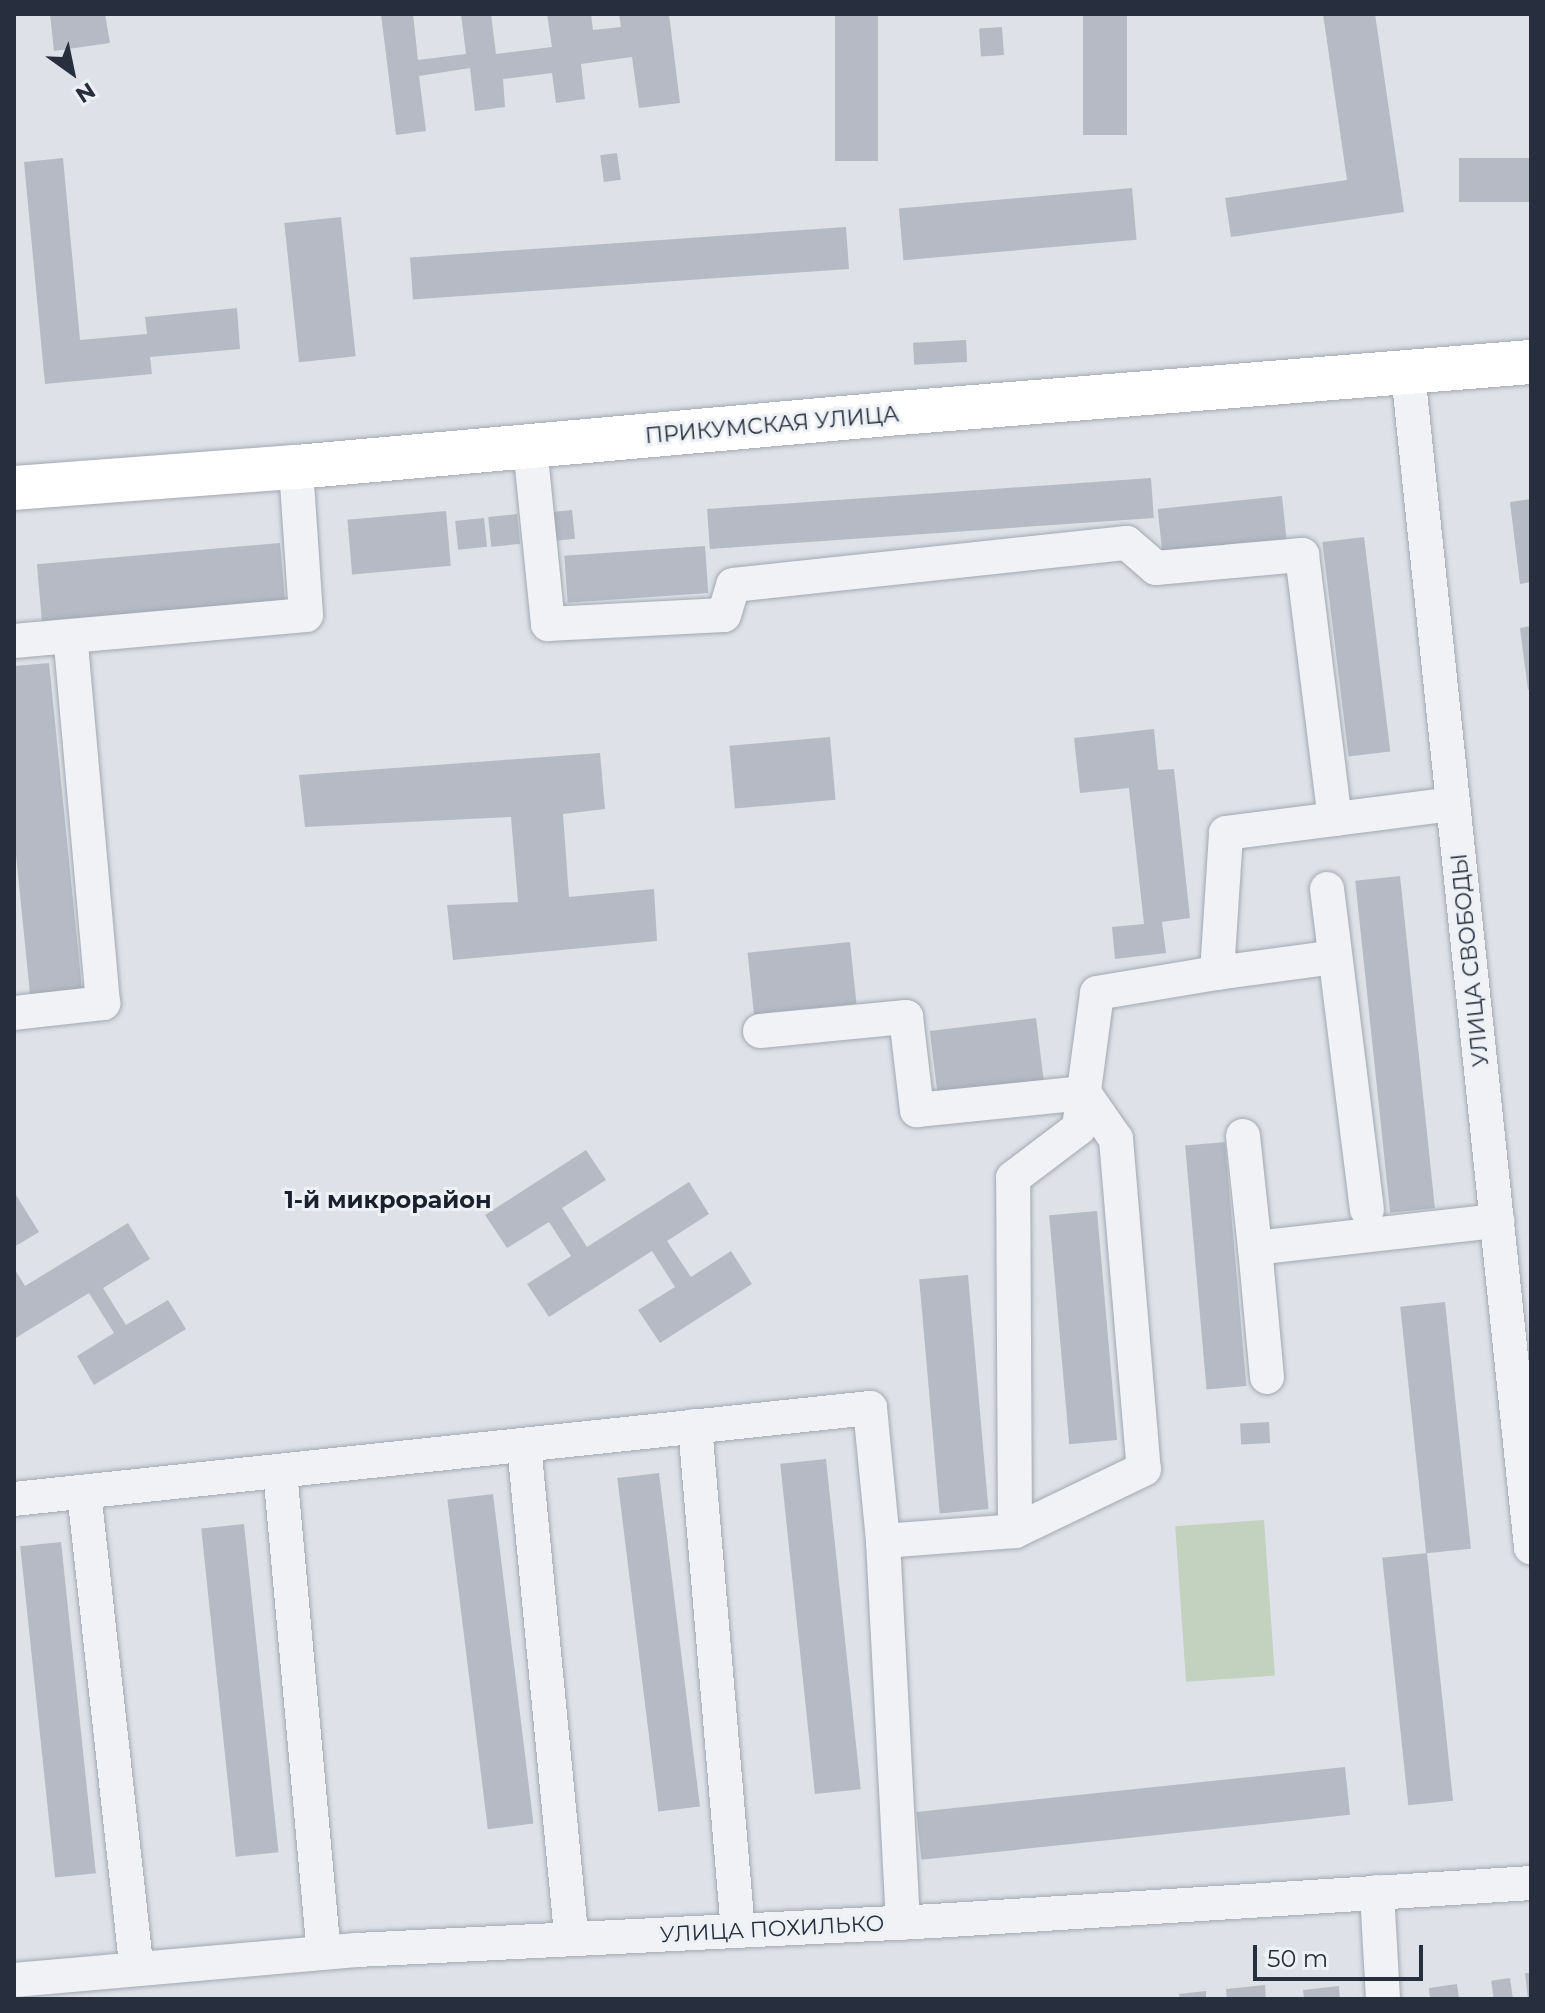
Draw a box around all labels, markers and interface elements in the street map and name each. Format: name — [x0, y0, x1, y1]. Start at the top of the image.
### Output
north arrow — [32, 32, 112, 112]
text: N — [71, 76, 100, 109]
street label: ПРИКУМСКАЯ УЛИЦА — [644, 401, 900, 449]
street label: УЛИЦА СВОБОДЫ — [1446, 852, 1494, 1068]
district label: 1-й микрорайон — [284, 1186, 492, 1214]
street label: УЛИЦА ПОХИЛЬКО — [659, 1910, 885, 1948]
scale bar — [1257, 1929, 1427, 1979]
text: 50 m — [1267, 1944, 1328, 1973]

